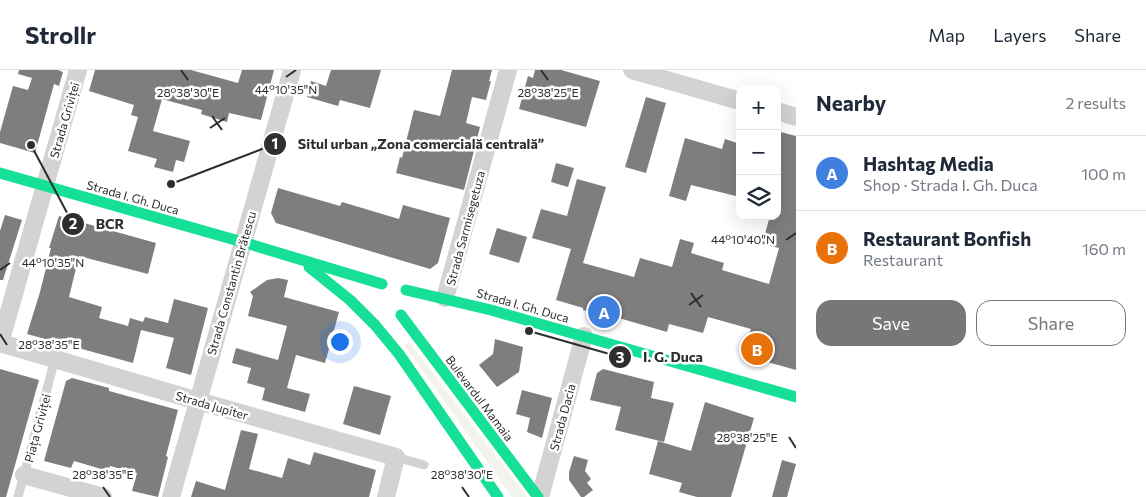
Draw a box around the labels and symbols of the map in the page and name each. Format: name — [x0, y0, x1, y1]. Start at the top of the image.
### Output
street label: Strada Griviței — [46, 80, 83, 160]
text: 44°10'35"N — [255, 82, 317, 96]
text: 28°38'30"E — [157, 85, 219, 99]
text: 28°38'25"E — [517, 85, 579, 99]
callout: Situl urban „Zona comercială centrală” — [263, 129, 554, 158]
text: 1 — [272, 134, 278, 152]
text: Situl urban „Zona comercială centrală” — [298, 135, 544, 152]
street label: Strada Sarmisegetuza — [443, 169, 487, 287]
street label: Strada I. Gh. Duca — [85, 177, 181, 217]
street label: Strada Constantin Brătescu — [204, 209, 258, 357]
callout: BCR — [61, 210, 134, 239]
text: 2 — [69, 214, 77, 232]
text: BCR — [96, 215, 125, 232]
text: 44°10'40"N — [711, 232, 775, 246]
text: 44°10'35"N — [22, 255, 84, 269]
street label: Strada I. Gh. Duca — [475, 285, 571, 325]
pin: A — [588, 293, 620, 331]
your location — [327, 329, 353, 355]
pin: B — [741, 330, 773, 368]
text: 28°38'35"E — [18, 337, 80, 351]
callout: I. G. Duca — [608, 343, 713, 372]
text: 3 — [616, 348, 625, 366]
text: I. G. Duca — [643, 348, 703, 365]
street label: Bulevardul Mamaia — [443, 353, 517, 443]
street label: Strada Dacia — [546, 382, 578, 452]
street label: Strada Jupiter — [174, 388, 250, 423]
street label: Piața Griviței — [21, 392, 54, 464]
text: 28°38'25"E — [716, 430, 778, 444]
text: 28°38'35"E — [72, 467, 134, 481]
text: 28°38'30"E — [431, 467, 493, 481]

